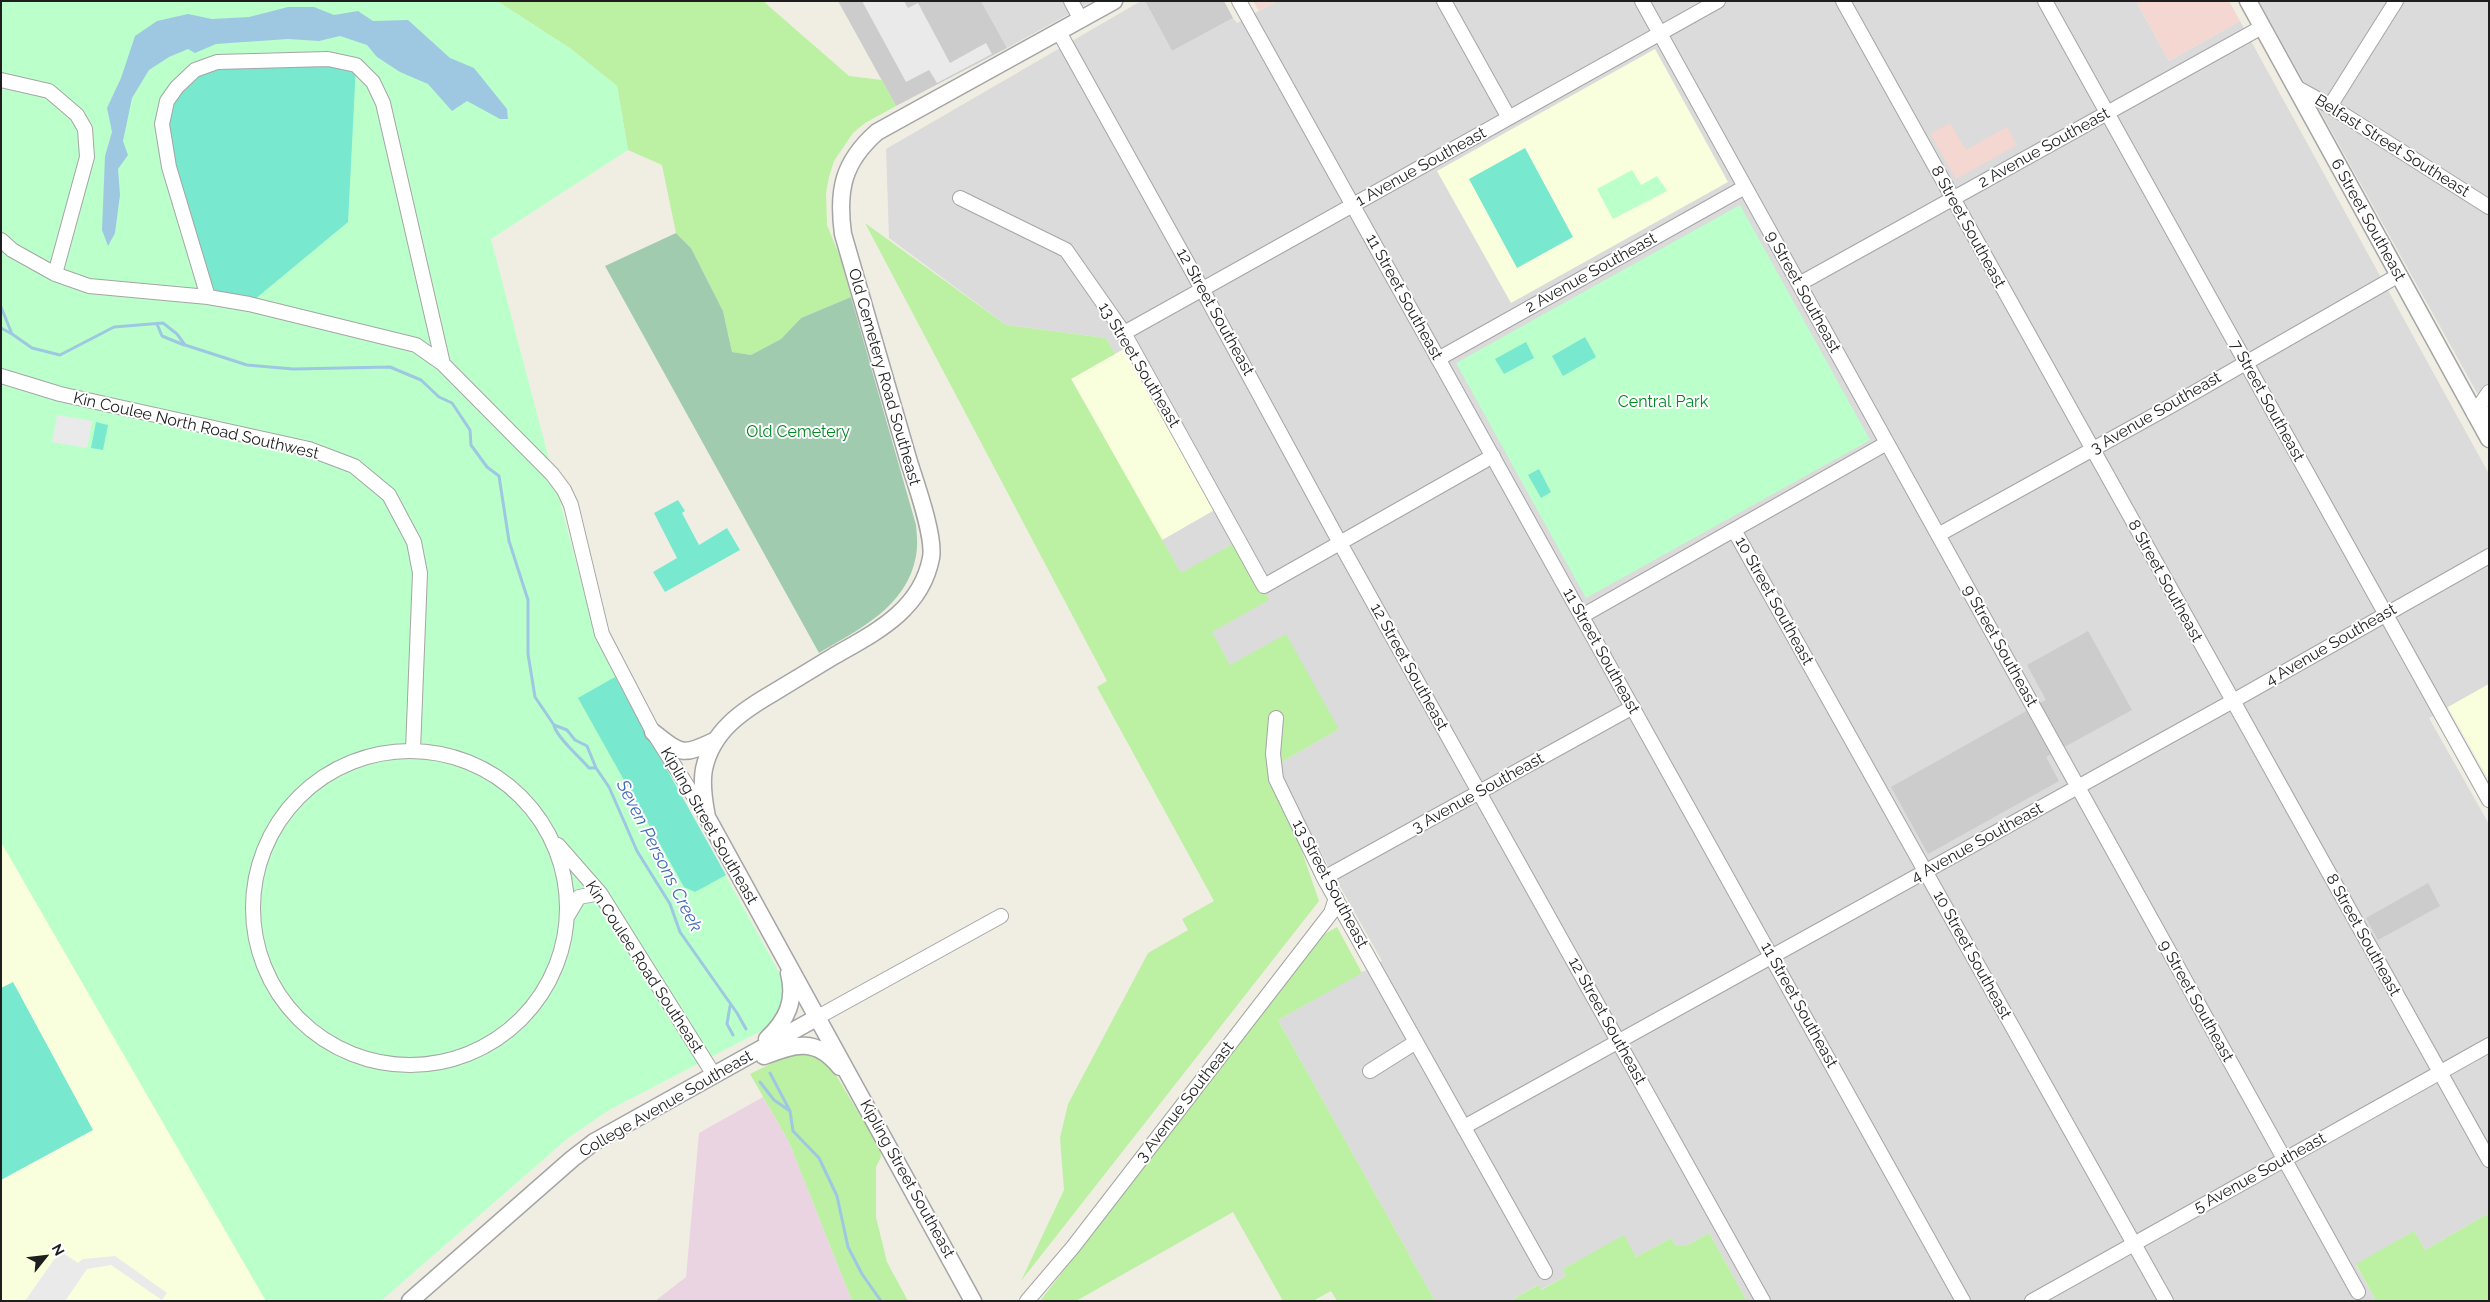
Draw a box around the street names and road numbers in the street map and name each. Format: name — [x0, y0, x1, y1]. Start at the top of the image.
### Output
street label: Belfast Street Southeast — [2311, 91, 2473, 201]
street label: 2 Avenue Southeast — [1975, 104, 2113, 192]
street label: 1 Avenue Southeast — [1353, 123, 1489, 211]
street label: 6 Street Southeast — [2326, 156, 2410, 284]
street label: 8 Street Southeast — [1926, 163, 2010, 291]
street label: 9 Street Southeast — [1762, 228, 1844, 356]
street label: 2 Avenue Southeast — [1522, 229, 1660, 317]
street label: 11 Street Southeast — [1361, 231, 1447, 363]
street label: 12 Street Southeast — [1172, 245, 1258, 379]
street label: Old Cemetery Road Southeast — [844, 266, 924, 488]
street label: 13 Street Southeast — [1094, 299, 1184, 431]
street label: 7 Street Southeast — [2226, 337, 2308, 465]
street label: 3 Avenue Southeast — [2087, 368, 2225, 458]
street label: Kin Coulee North Road Southwest — [71, 388, 321, 464]
street label: 8 Street Southeast — [2123, 517, 2207, 645]
street label: 10 Street Southeast — [1731, 533, 1817, 669]
street label: 9 Street Southeast — [1959, 582, 2041, 710]
street label: 11 Street Southeast — [1558, 585, 1644, 717]
street label: 12 Street Southeast — [1366, 600, 1452, 734]
street label: 4 Avenue Southeast — [2262, 600, 2400, 690]
street label: Kipling Street Southeast — [656, 744, 762, 908]
street label: 3 Avenue Southeast — [1409, 749, 1547, 837]
street label: 4 Avenue Southeast — [1908, 799, 2046, 887]
street label: 13 Street Southeast — [1288, 817, 1372, 951]
street label: 8 Street Southeast — [2321, 871, 2405, 999]
street label: Kin Coulee Road Southeast — [581, 877, 707, 1057]
street label: 10 Street Southeast — [1929, 887, 2015, 1023]
street label: 9 Street Southeast — [2155, 937, 2237, 1065]
street label: 11 Street Southeast — [1756, 939, 1842, 1071]
street label: 12 Street Southeast — [1564, 954, 1650, 1088]
street label: 3 Avenue Southeast — [1132, 1038, 1238, 1166]
street label: College Avenue Southeast — [576, 1046, 756, 1162]
street label: Kipling Street Southeast — [855, 1097, 959, 1261]
street label: 5 Avenue Southeast — [2191, 1129, 2329, 1217]

